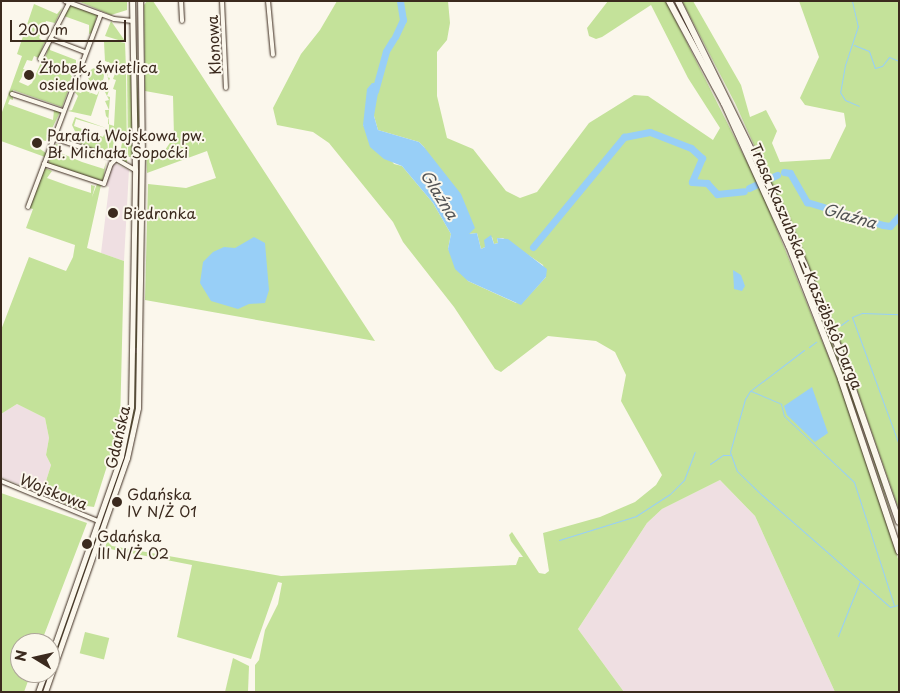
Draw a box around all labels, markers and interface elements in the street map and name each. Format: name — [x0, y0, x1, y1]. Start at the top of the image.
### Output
scale bar — [12, 10, 129, 42]
street label: Klonowa — [202, 15, 224, 75]
text: 200 m — [18, 17, 68, 40]
place label: Żłobek, świetlica osiedlowa — [39, 57, 158, 92]
marker: Żłobek, świetlica osiedlowa — [23, 69, 35, 81]
place label: Parafia Wojskowa pw. Bł. Michała Sopoćki — [47, 125, 206, 160]
marker: Parafia Wojskowa pw. Bł. Michała Sopoćki — [31, 137, 43, 149]
street label: Trasa Kaszubska – Kaszëbskô Darga — [747, 140, 867, 392]
water label: Glaźna — [417, 166, 463, 222]
water label: Glaźna — [821, 198, 879, 232]
place label: Biedronka — [123, 204, 196, 222]
marker: Biedronka — [107, 207, 119, 219]
street label: Gdańska — [101, 404, 133, 470]
street label: Wojskowa — [17, 469, 91, 513]
place label: Gdańska IV N/Ż 01 — [127, 484, 197, 519]
marker: Gdańska IV N/Ż 01 — [111, 496, 123, 508]
place label: Gdańska III N/Ż 02 — [97, 526, 169, 561]
marker: Gdańska III N/Ż 02 — [81, 538, 93, 550]
north arrow — [10, 633, 60, 683]
text: N — [9, 649, 32, 663]

